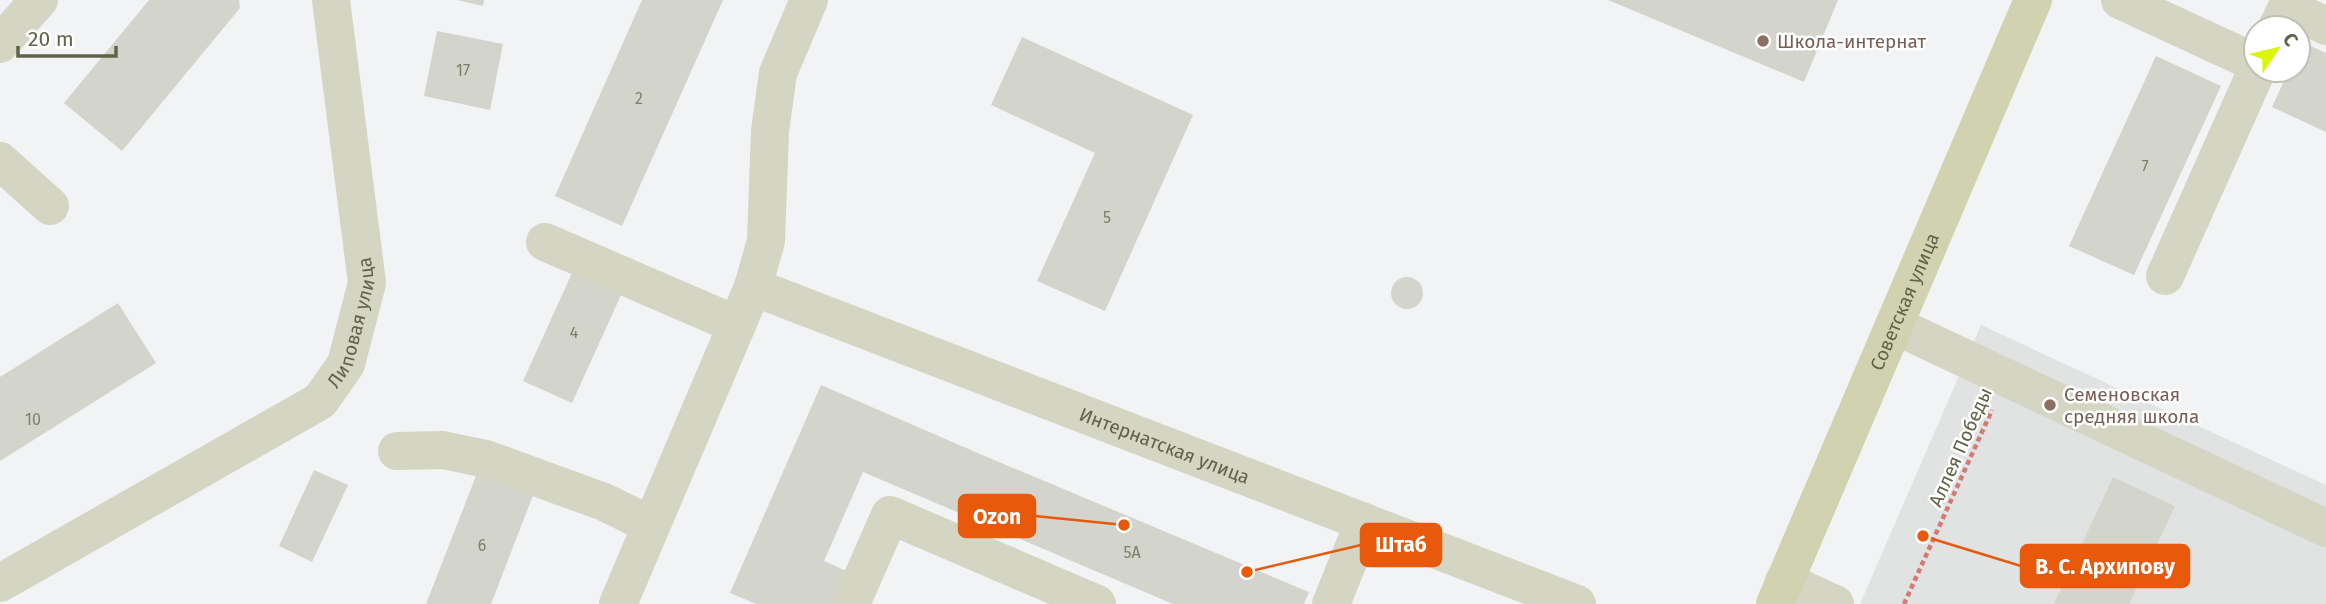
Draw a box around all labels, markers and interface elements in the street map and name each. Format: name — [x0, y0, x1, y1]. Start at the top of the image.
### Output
scale bar — [18, 14, 116, 58]
north arrow — [2242, 14, 2312, 84]
text: 20 m — [28, 26, 74, 52]
text: С — [2278, 28, 2303, 51]
place label: Школа-интернат — [1777, 30, 1927, 53]
marker: Школа-интернат — [1755, 33, 1771, 49]
house number: 17 — [456, 61, 470, 80]
house number: 2 — [635, 89, 643, 108]
house number: 7 — [2141, 157, 2149, 176]
house number: 5 — [1103, 208, 1111, 227]
street label: Советская улица — [1865, 229, 1944, 374]
street label: Липовая улица — [322, 256, 380, 392]
house number: 4 — [570, 323, 579, 342]
place label: Семеновская средняя школа — [2064, 383, 2199, 428]
street label: Аллея Победы — [1924, 384, 1997, 510]
marker: Семеновская средняя школа — [2042, 397, 2058, 413]
street label: Интернатская улица — [1076, 403, 1253, 489]
house number: 10 — [25, 410, 41, 429]
callout: Ozon — [959, 495, 1035, 537]
text: Ozon — [973, 504, 1021, 530]
callout: Штаб — [1361, 524, 1441, 566]
text: Штаб — [1375, 532, 1427, 558]
house number: 6 — [478, 536, 486, 555]
house number: 5А — [1123, 543, 1141, 562]
callout: В. С. Архипову — [2021, 545, 2189, 587]
text: В. С. Архипову — [2035, 554, 2175, 580]

